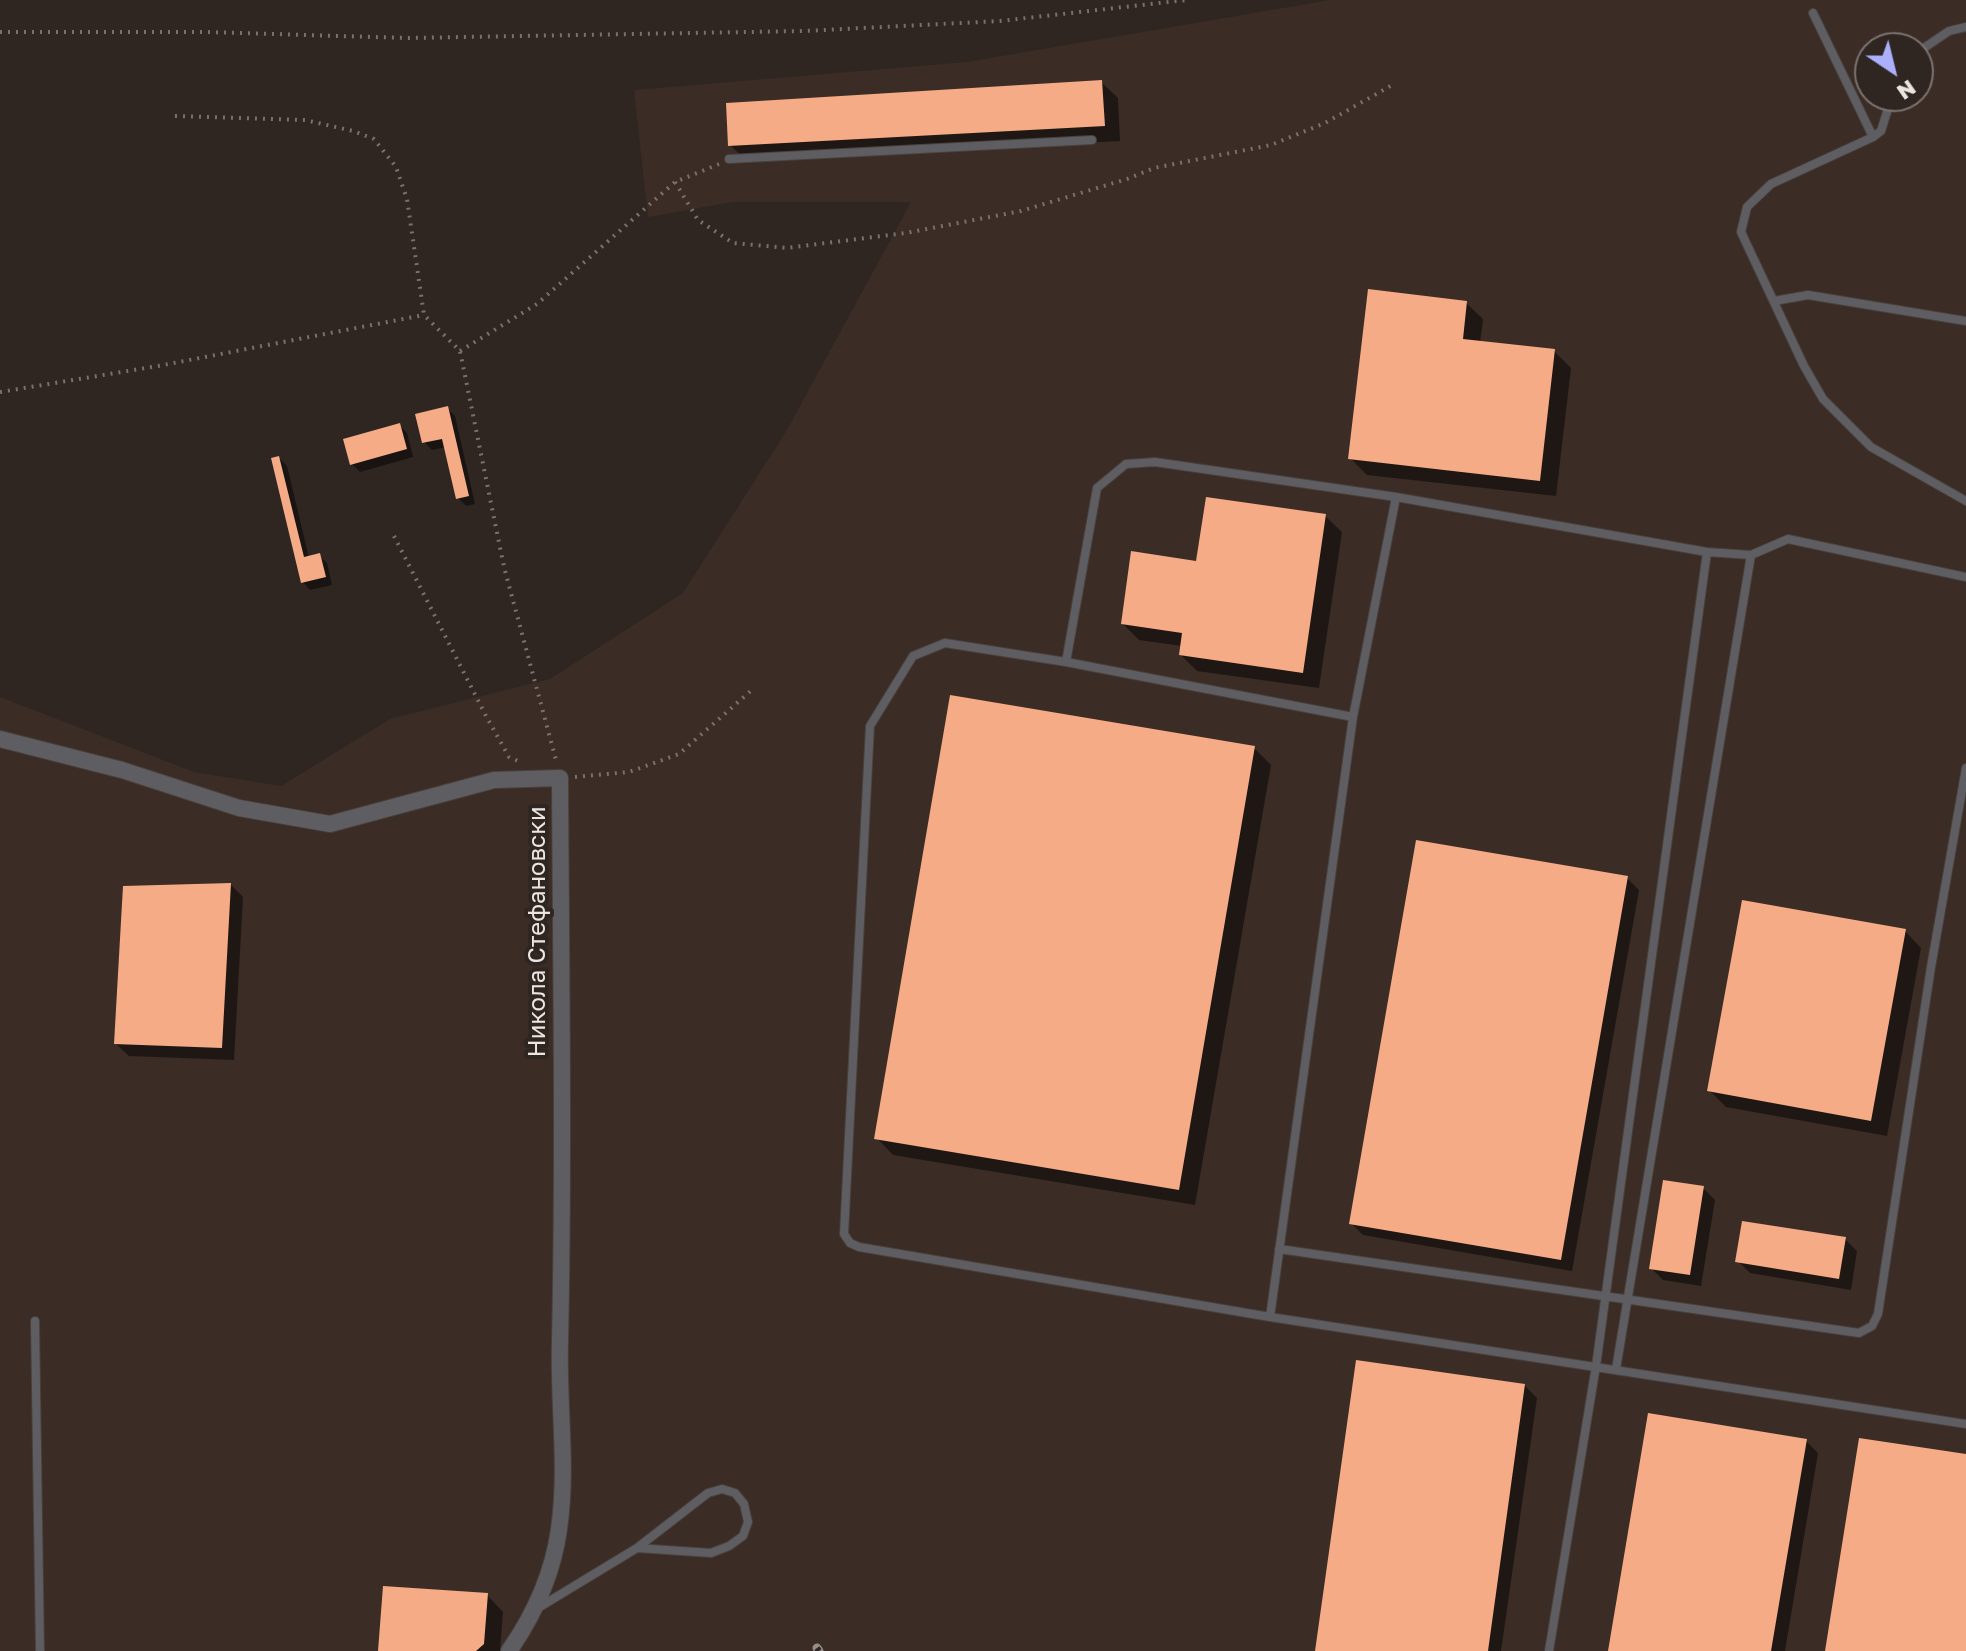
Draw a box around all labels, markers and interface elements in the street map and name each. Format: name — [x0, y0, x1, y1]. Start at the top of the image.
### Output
north arrow — [1854, 32, 1934, 112]
text: N — [1892, 75, 1922, 106]
street label: Никола Стефановски — [523, 806, 551, 1058]

